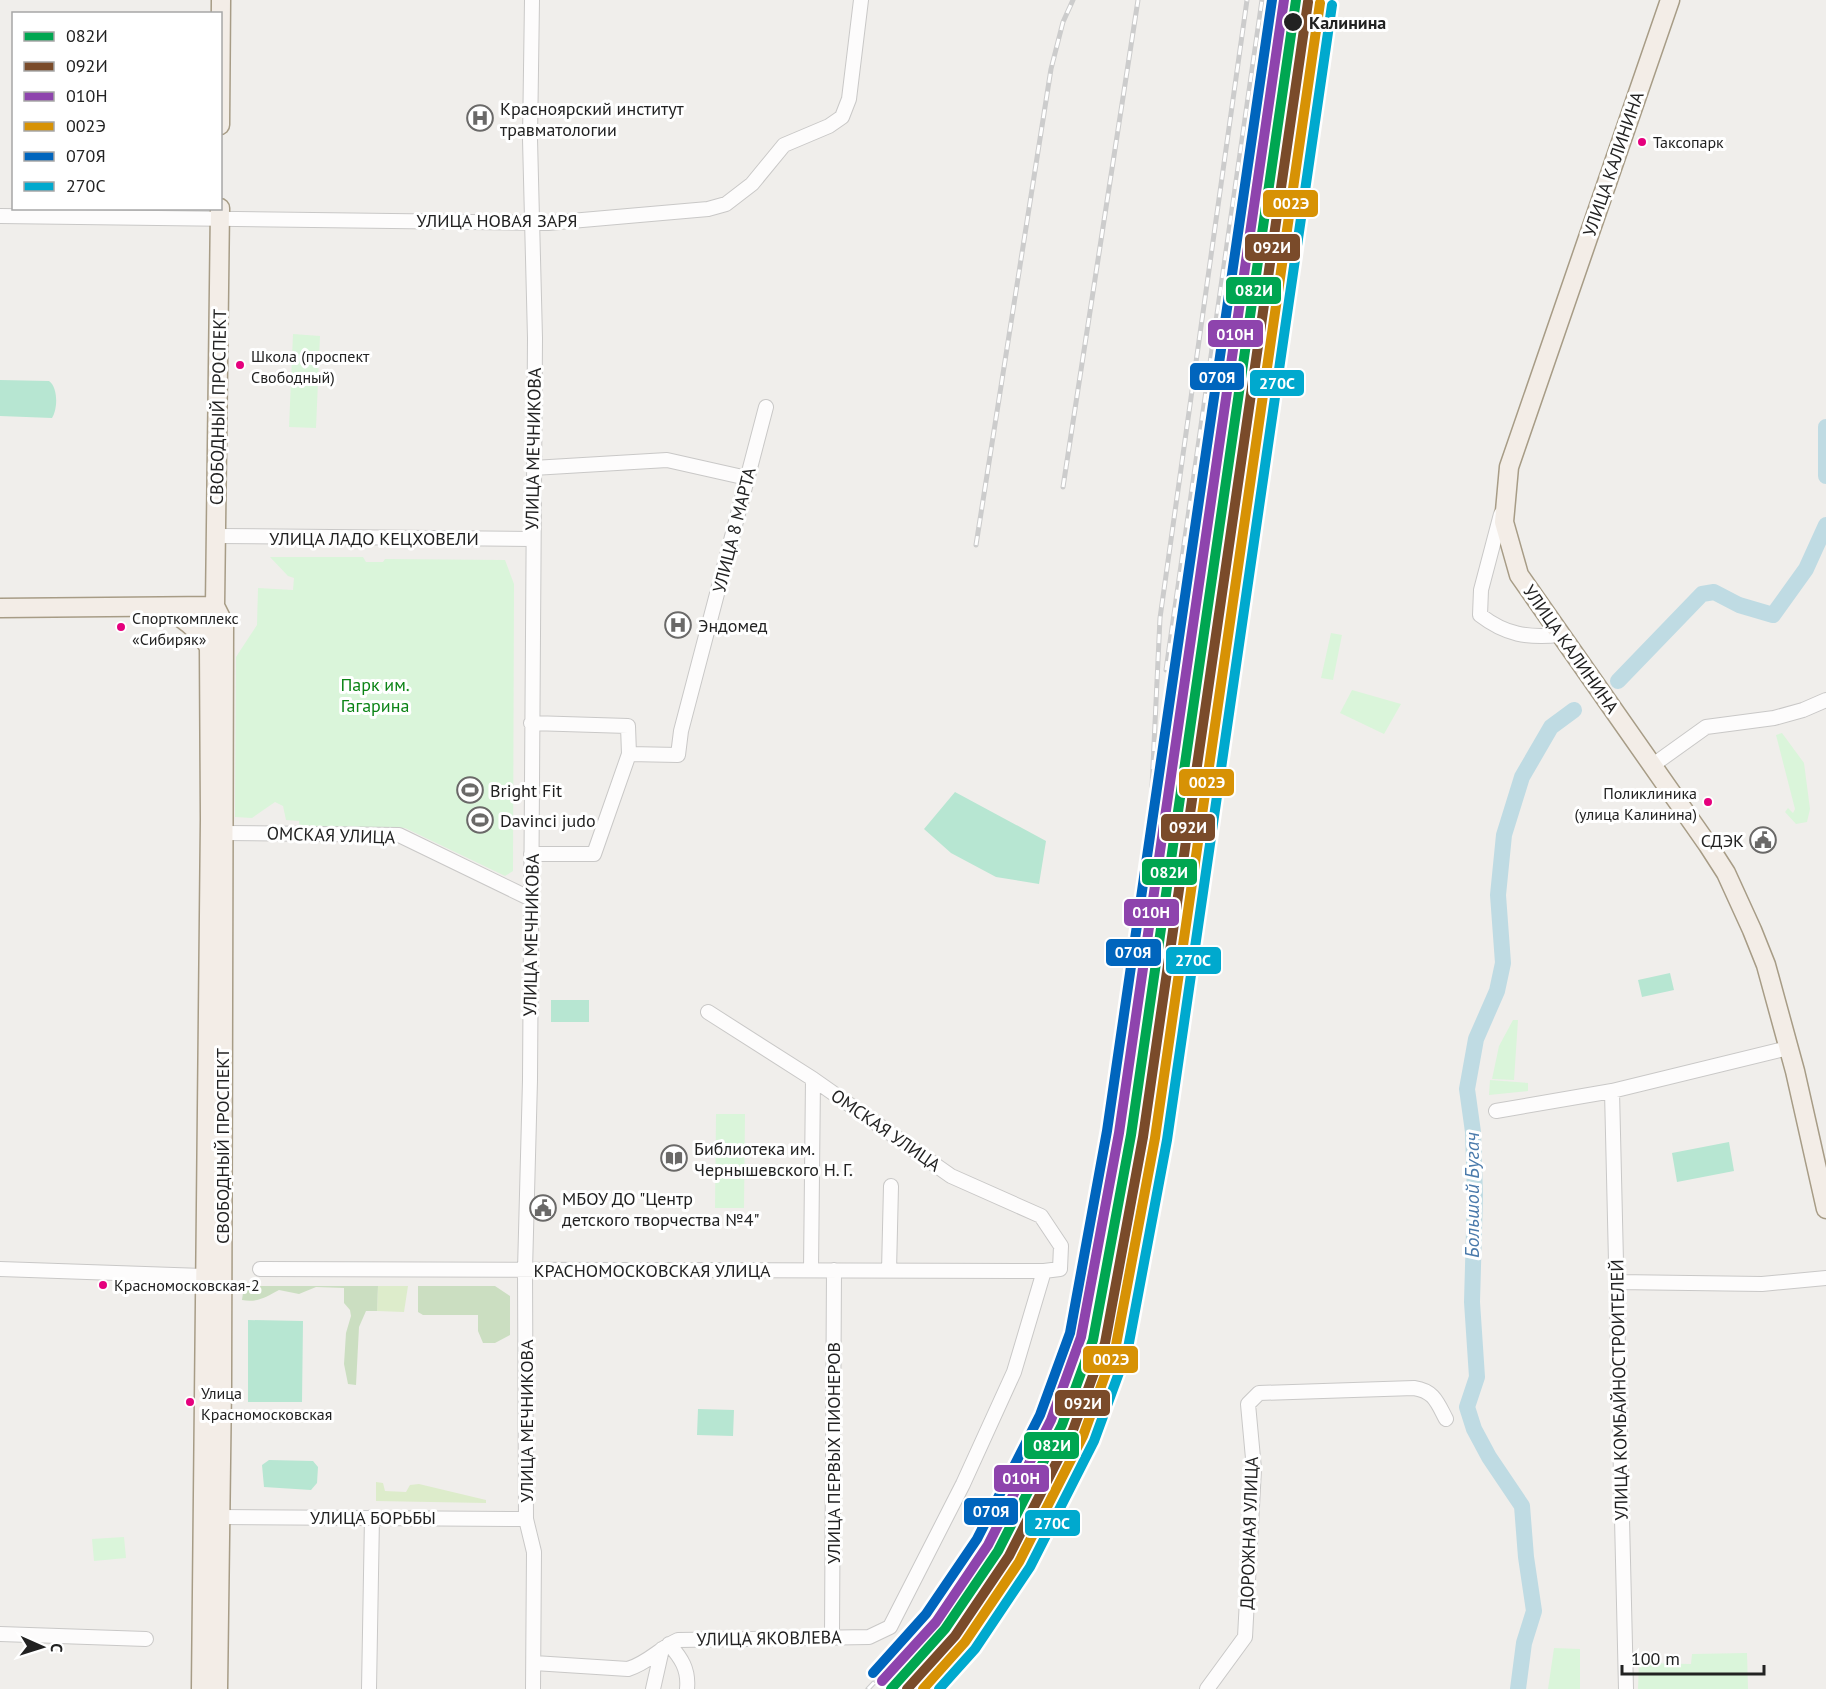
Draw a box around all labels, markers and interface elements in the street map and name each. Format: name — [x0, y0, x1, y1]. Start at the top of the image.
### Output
marker: Калинина — [1282, 11, 1304, 33]
place label: Калинина — [1309, 11, 1386, 34]
legend — [12, 12, 222, 210]
text: 082И — [66, 24, 108, 47]
text: 092И — [66, 54, 108, 77]
text: 010Н — [66, 84, 108, 107]
street label: УЛИЦА КАЛИНИНА — [1577, 88, 1649, 239]
place label: Красноярский институт травматологии — [500, 97, 685, 141]
hospital icon: Красноярский институт травматологии — [465, 103, 495, 133]
text: 002Э — [66, 114, 106, 137]
place label: Таксопарк — [1653, 132, 1724, 152]
marker: Таксопарк — [1636, 136, 1648, 148]
text: 070Я — [66, 144, 106, 167]
text: 270С — [66, 174, 106, 197]
line badge: 002Э — [1262, 189, 1319, 218]
text: 002Э — [1273, 193, 1309, 213]
street label: УЛИЦА НОВАЯ ЗАРЯ — [417, 209, 577, 232]
line badge: 092И — [1244, 233, 1301, 262]
text: 092И — [1253, 237, 1291, 257]
line badge: 082И — [1225, 276, 1282, 305]
text: 082И — [1235, 280, 1273, 300]
street label: СВОБОДНЫЙ ПРОСПЕКТ — [205, 309, 231, 505]
line badge: 010Н — [1207, 319, 1264, 348]
text: 010Н — [1216, 324, 1254, 344]
place label: Школа (проспект Свободный) — [251, 346, 370, 387]
marker: Школа (проспект Свободный) — [234, 359, 246, 371]
line badge: 070Я — [1189, 362, 1245, 391]
street label: УЛИЦА МЕЧНИКОВА — [520, 367, 546, 531]
text: 070Я — [1199, 367, 1235, 387]
line badge: 270С — [1249, 369, 1305, 397]
text: 270С — [1259, 373, 1295, 393]
street label: УЛИЦА 8 МАРТА — [707, 465, 761, 595]
street label: УЛИЦА ЛАДО КЕЦХОВЕЛИ — [269, 527, 479, 550]
street label: УЛИЦА КАЛИНИНА — [1518, 580, 1624, 718]
place label: Спорткомплекс «Сибиряк» — [132, 608, 239, 649]
hospital icon: Эндомед — [663, 610, 693, 640]
place label: Эндомед — [698, 614, 768, 637]
marker: Спорткомплекс «Сибиряк» — [115, 621, 127, 633]
park label: Парк им. Гагарина — [340, 673, 410, 717]
line badge: 002Э — [1178, 768, 1235, 797]
text: 002Э — [1189, 772, 1225, 792]
sports icon: Bright Fit — [455, 775, 485, 805]
place label: Bright Fit — [490, 779, 562, 802]
place label: Поликлиника (улица Калинина) — [1575, 783, 1697, 824]
marker: Поликлиника (улица Калинина) — [1702, 796, 1714, 808]
sports icon: Davinci judo — [465, 805, 495, 835]
place label: Davinci judo — [500, 809, 596, 832]
line badge: 092И — [1160, 813, 1216, 842]
text: 092И — [1169, 817, 1207, 837]
street label: ОМСКАЯ УЛИЦА — [266, 821, 396, 849]
public building icon: СДЭК — [1748, 825, 1778, 855]
place label: СДЭК — [1701, 829, 1744, 852]
street label: УЛИЦА МЕЧНИКОВА — [518, 853, 544, 1017]
line badge: 082И — [1141, 858, 1198, 886]
text: 082И — [1150, 862, 1188, 882]
line badge: 010Н — [1123, 898, 1180, 927]
text: 010Н — [1132, 902, 1170, 922]
line badge: 070Я — [1105, 938, 1162, 967]
text: 070Я — [1115, 942, 1151, 962]
line badge: 270С — [1165, 946, 1222, 975]
text: 270С — [1175, 950, 1211, 970]
street label: СВОБОДНЫЙ ПРОСПЕКТ — [211, 1048, 234, 1244]
street label: ОМСКАЯ УЛИЦА — [827, 1084, 946, 1177]
water label: Большой Бугач — [1459, 1131, 1485, 1258]
place label: Библиотека им. Чернышевского Н. Г. — [694, 1137, 853, 1181]
library icon: Библиотека им. Чернышевского Н. Г. — [659, 1143, 689, 1173]
place label: МБОУ ДО "Центр детского творчества №4" — [562, 1187, 760, 1231]
public building icon: МБОУ ДО "Центр детского творчества №4" — [528, 1193, 558, 1223]
street label: КРАСНОМОСКОВСКАЯ УЛИЦА — [533, 1259, 771, 1282]
street label: УЛИЦА КОМБАЙНОСТРОИТЕЛЕЙ — [1605, 1259, 1633, 1521]
place label: Красномосковская-2 — [114, 1275, 260, 1295]
marker: Красномосковская-2 — [97, 1279, 109, 1291]
street label: УЛИЦА МЕЧНИКОВА — [515, 1339, 538, 1502]
street label: УЛИЦА ПЕРВЫХ ПИОНЕРОВ — [822, 1342, 845, 1564]
line badge: 002Э — [1082, 1345, 1139, 1374]
text: 002Э — [1093, 1349, 1129, 1369]
place label: Улица Красномосковская — [201, 1383, 332, 1424]
line badge: 092И — [1054, 1389, 1111, 1417]
text: 092И — [1064, 1393, 1102, 1413]
marker: Улица Красномосковская — [184, 1396, 196, 1408]
line badge: 082И — [1023, 1431, 1080, 1460]
text: 082И — [1033, 1435, 1071, 1455]
street label: ДОРОЖНАЯ УЛИЦА — [1235, 1456, 1263, 1610]
line badge: 010Н — [993, 1464, 1050, 1493]
text: 010Н — [1002, 1468, 1040, 1488]
line badge: 070Я — [963, 1497, 1019, 1526]
text: 070Я — [973, 1501, 1009, 1521]
street label: УЛИЦА БОРЬБЫ — [310, 1506, 436, 1529]
line badge: 270С — [1024, 1509, 1081, 1537]
text: 270С — [1034, 1513, 1070, 1533]
north arrow — [12, 1617, 72, 1677]
street label: УЛИЦА ЯКОВЛЕВА — [696, 1625, 842, 1651]
scale bar — [1622, 1638, 1764, 1676]
text: С — [47, 1643, 67, 1653]
text: 100 m — [1631, 1647, 1680, 1670]

